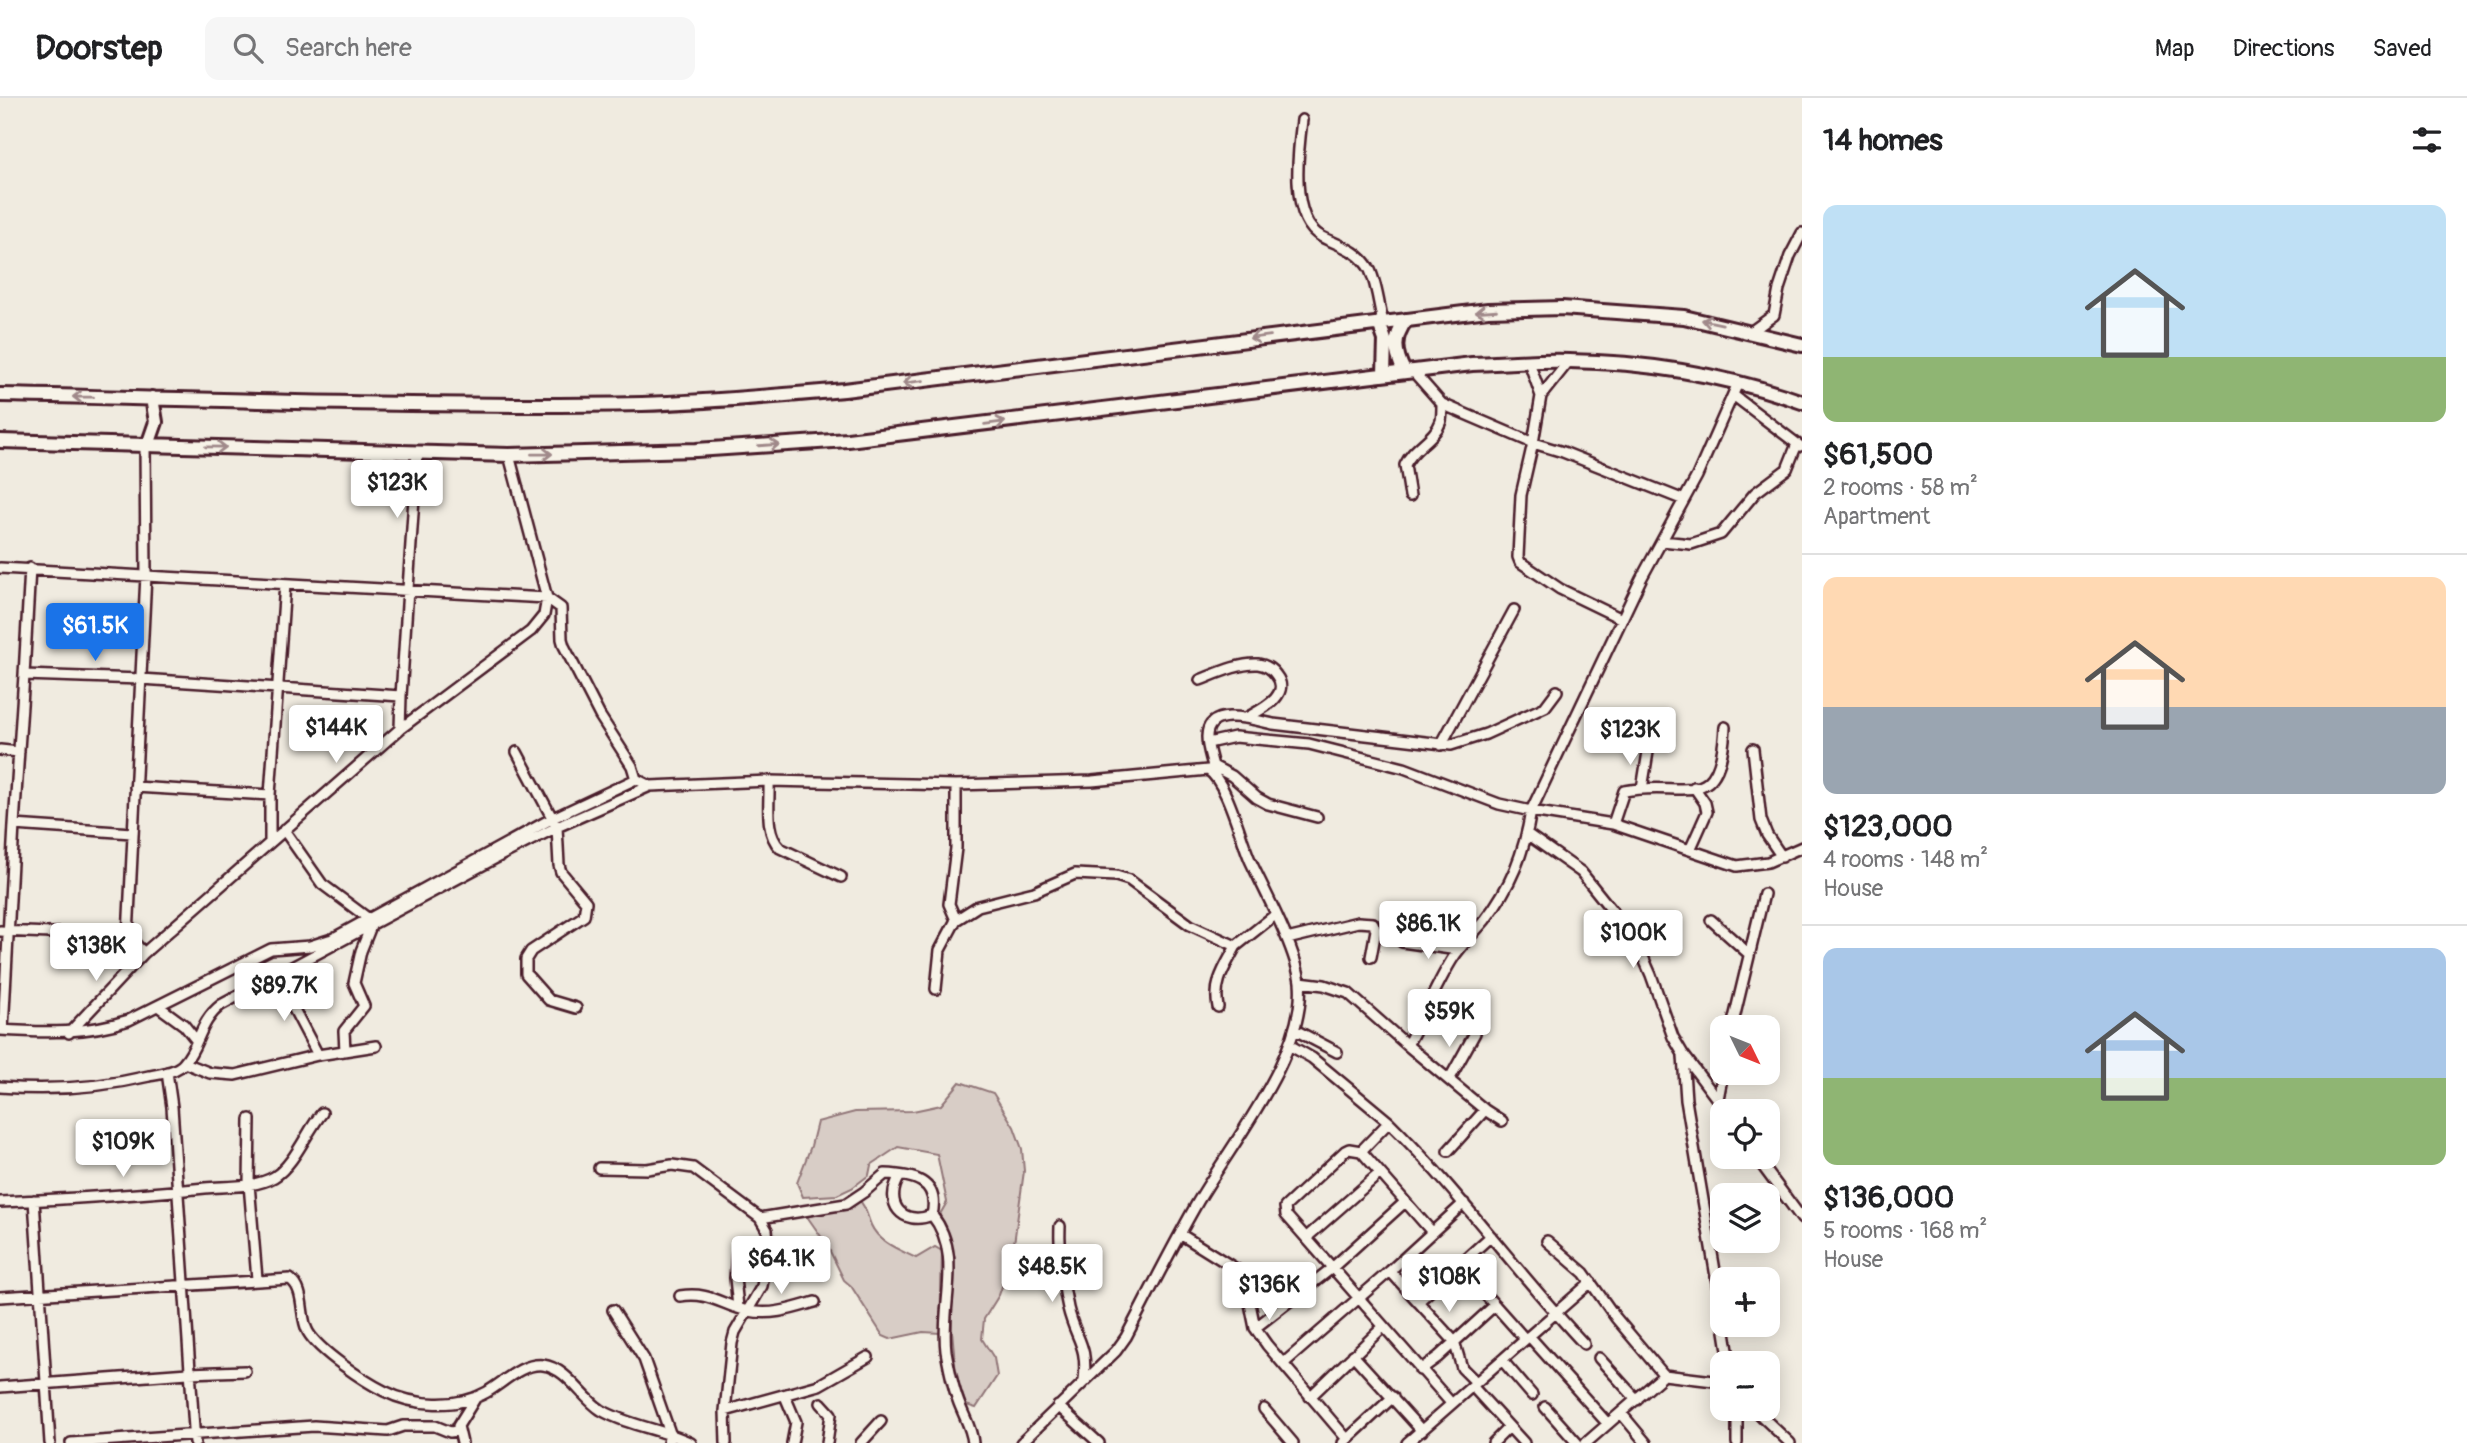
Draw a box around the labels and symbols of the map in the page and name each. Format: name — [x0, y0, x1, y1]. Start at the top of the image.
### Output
one-way arrow — [1474, 304, 1497, 317]
one-way arrow — [1701, 315, 1724, 329]
one-way arrow — [1249, 331, 1272, 344]
one-way arrow — [902, 375, 924, 388]
one-way arrow — [72, 390, 95, 403]
one-way arrow — [983, 416, 1006, 429]
one-way arrow — [757, 439, 780, 452]
one-way arrow — [205, 440, 228, 454]
one-way arrow — [530, 447, 553, 461]
pin: $123K — [348, 460, 446, 520]
pin: $61.5K — [38, 603, 152, 663]
pin: $144K — [287, 706, 385, 765]
pin: $123K — [1581, 708, 1679, 767]
pin: $86.1K — [1371, 902, 1485, 961]
pin: $100K — [1584, 910, 1682, 970]
pin: $138K — [47, 924, 145, 983]
pin: $89.7K — [227, 964, 341, 1023]
pin: $59K — [1408, 990, 1490, 1049]
north arrow — [1710, 1015, 1780, 1085]
pin: $109K — [74, 1119, 172, 1179]
pin: $64.1K — [724, 1236, 838, 1296]
pin: $48.5K — [995, 1244, 1109, 1304]
pin: $108K — [1400, 1254, 1498, 1314]
pin: $136K — [1220, 1262, 1318, 1322]

